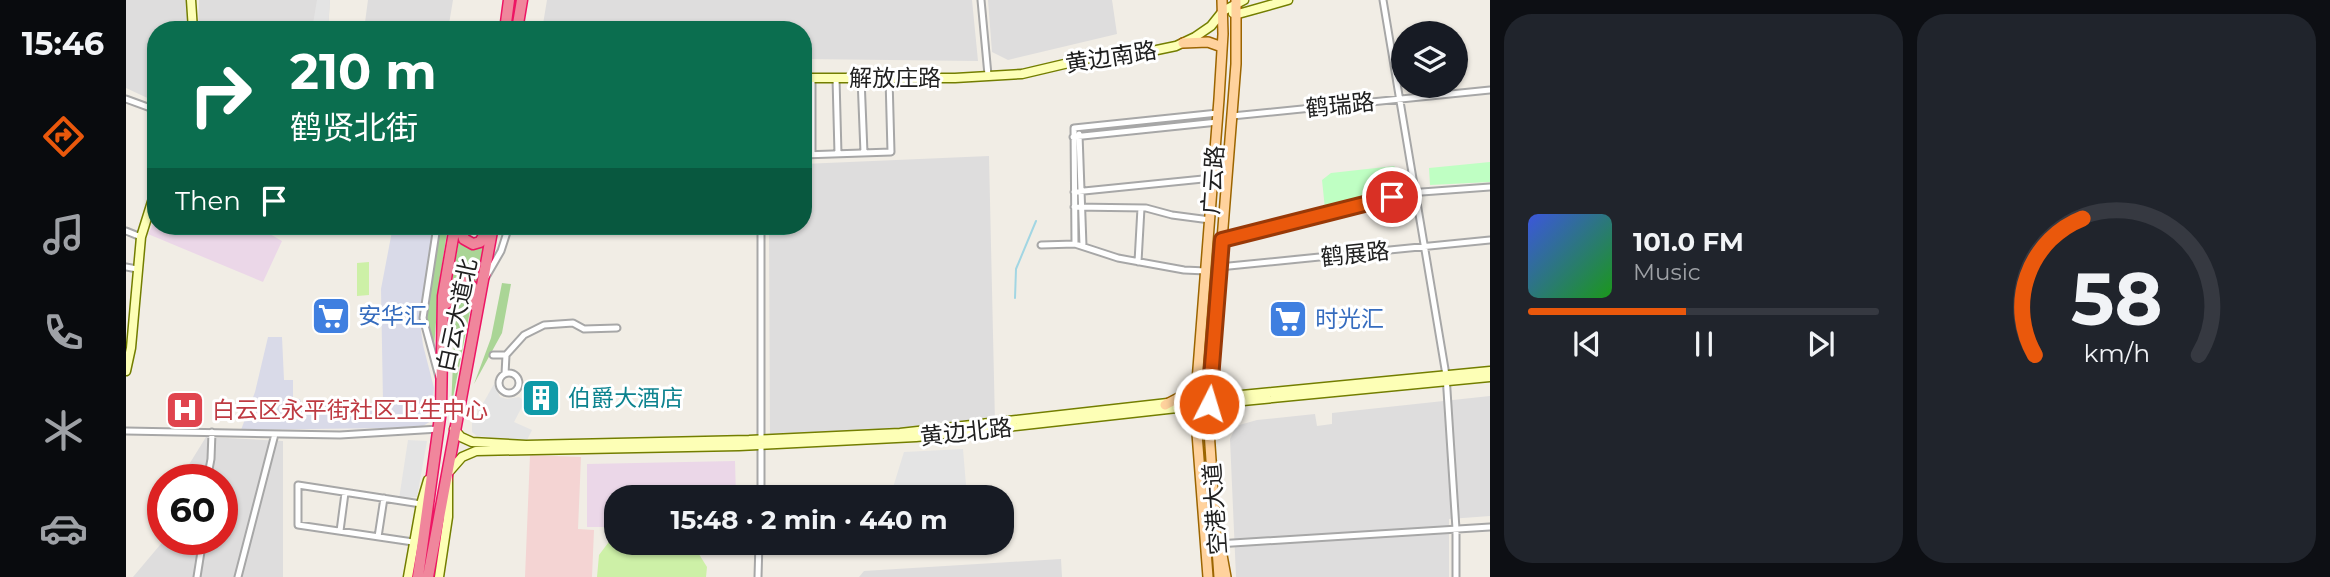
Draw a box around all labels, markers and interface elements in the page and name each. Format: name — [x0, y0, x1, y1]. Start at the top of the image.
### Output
map controls — [1391, 21, 1468, 98]
button: layers — [1391, 21, 1468, 98]
text: 15:46 — [22, 24, 104, 63]
street label: 黄边南路 — [1063, 36, 1159, 78]
text: 210 m — [290, 42, 437, 101]
icon: right — [175, 49, 266, 140]
street label: 解放庄路 — [849, 64, 941, 92]
street label: 鹤瑞路 — [1304, 87, 1376, 123]
text: 鹤贤北街 — [290, 108, 418, 147]
icon: directions — [39, 112, 88, 161]
street label: 广云路 — [1197, 145, 1229, 215]
pin — [1362, 167, 1422, 227]
icon: arrive — [1373, 178, 1411, 216]
icon: arrive — [255, 182, 293, 220]
text: Then — [175, 185, 241, 217]
icon: music — [39, 210, 88, 259]
text: 101.0 FM — [1633, 226, 1744, 258]
street label: 鹤展路 — [1319, 236, 1391, 272]
text: 58 — [2071, 255, 2162, 343]
street label: 白云大道北 — [431, 256, 483, 374]
text: Music — [1633, 258, 1701, 286]
supermarket icon: 安华汇 — [310, 295, 352, 337]
supermarket icon: 时光汇 — [1267, 298, 1309, 340]
place label: 安华汇 — [358, 302, 427, 330]
place label: 时光汇 — [1315, 305, 1384, 333]
icon: phone — [39, 308, 88, 357]
icon: previous — [1568, 325, 1606, 363]
icon: pause — [1685, 325, 1723, 363]
icon: next — [1802, 325, 1840, 363]
text: km/h — [2083, 337, 2150, 367]
position arrow — [1172, 367, 1246, 441]
building icon: 伯爵大酒店 — [520, 377, 562, 419]
place label: 伯爵大酒店 — [568, 384, 683, 412]
hospital icon: 白云区永平街社区卫生中心 — [164, 389, 206, 431]
place label: 白云区永平街社区卫生中心 — [212, 396, 488, 424]
icon: climate — [39, 406, 88, 455]
street label: 黄边北路 — [919, 413, 1013, 451]
street label: 空港大道 — [1198, 462, 1232, 556]
speed limit sign: 60 — [147, 464, 238, 555]
icon: car — [39, 504, 88, 553]
text: 15:48 · 2 min · 440 m — [671, 504, 947, 536]

